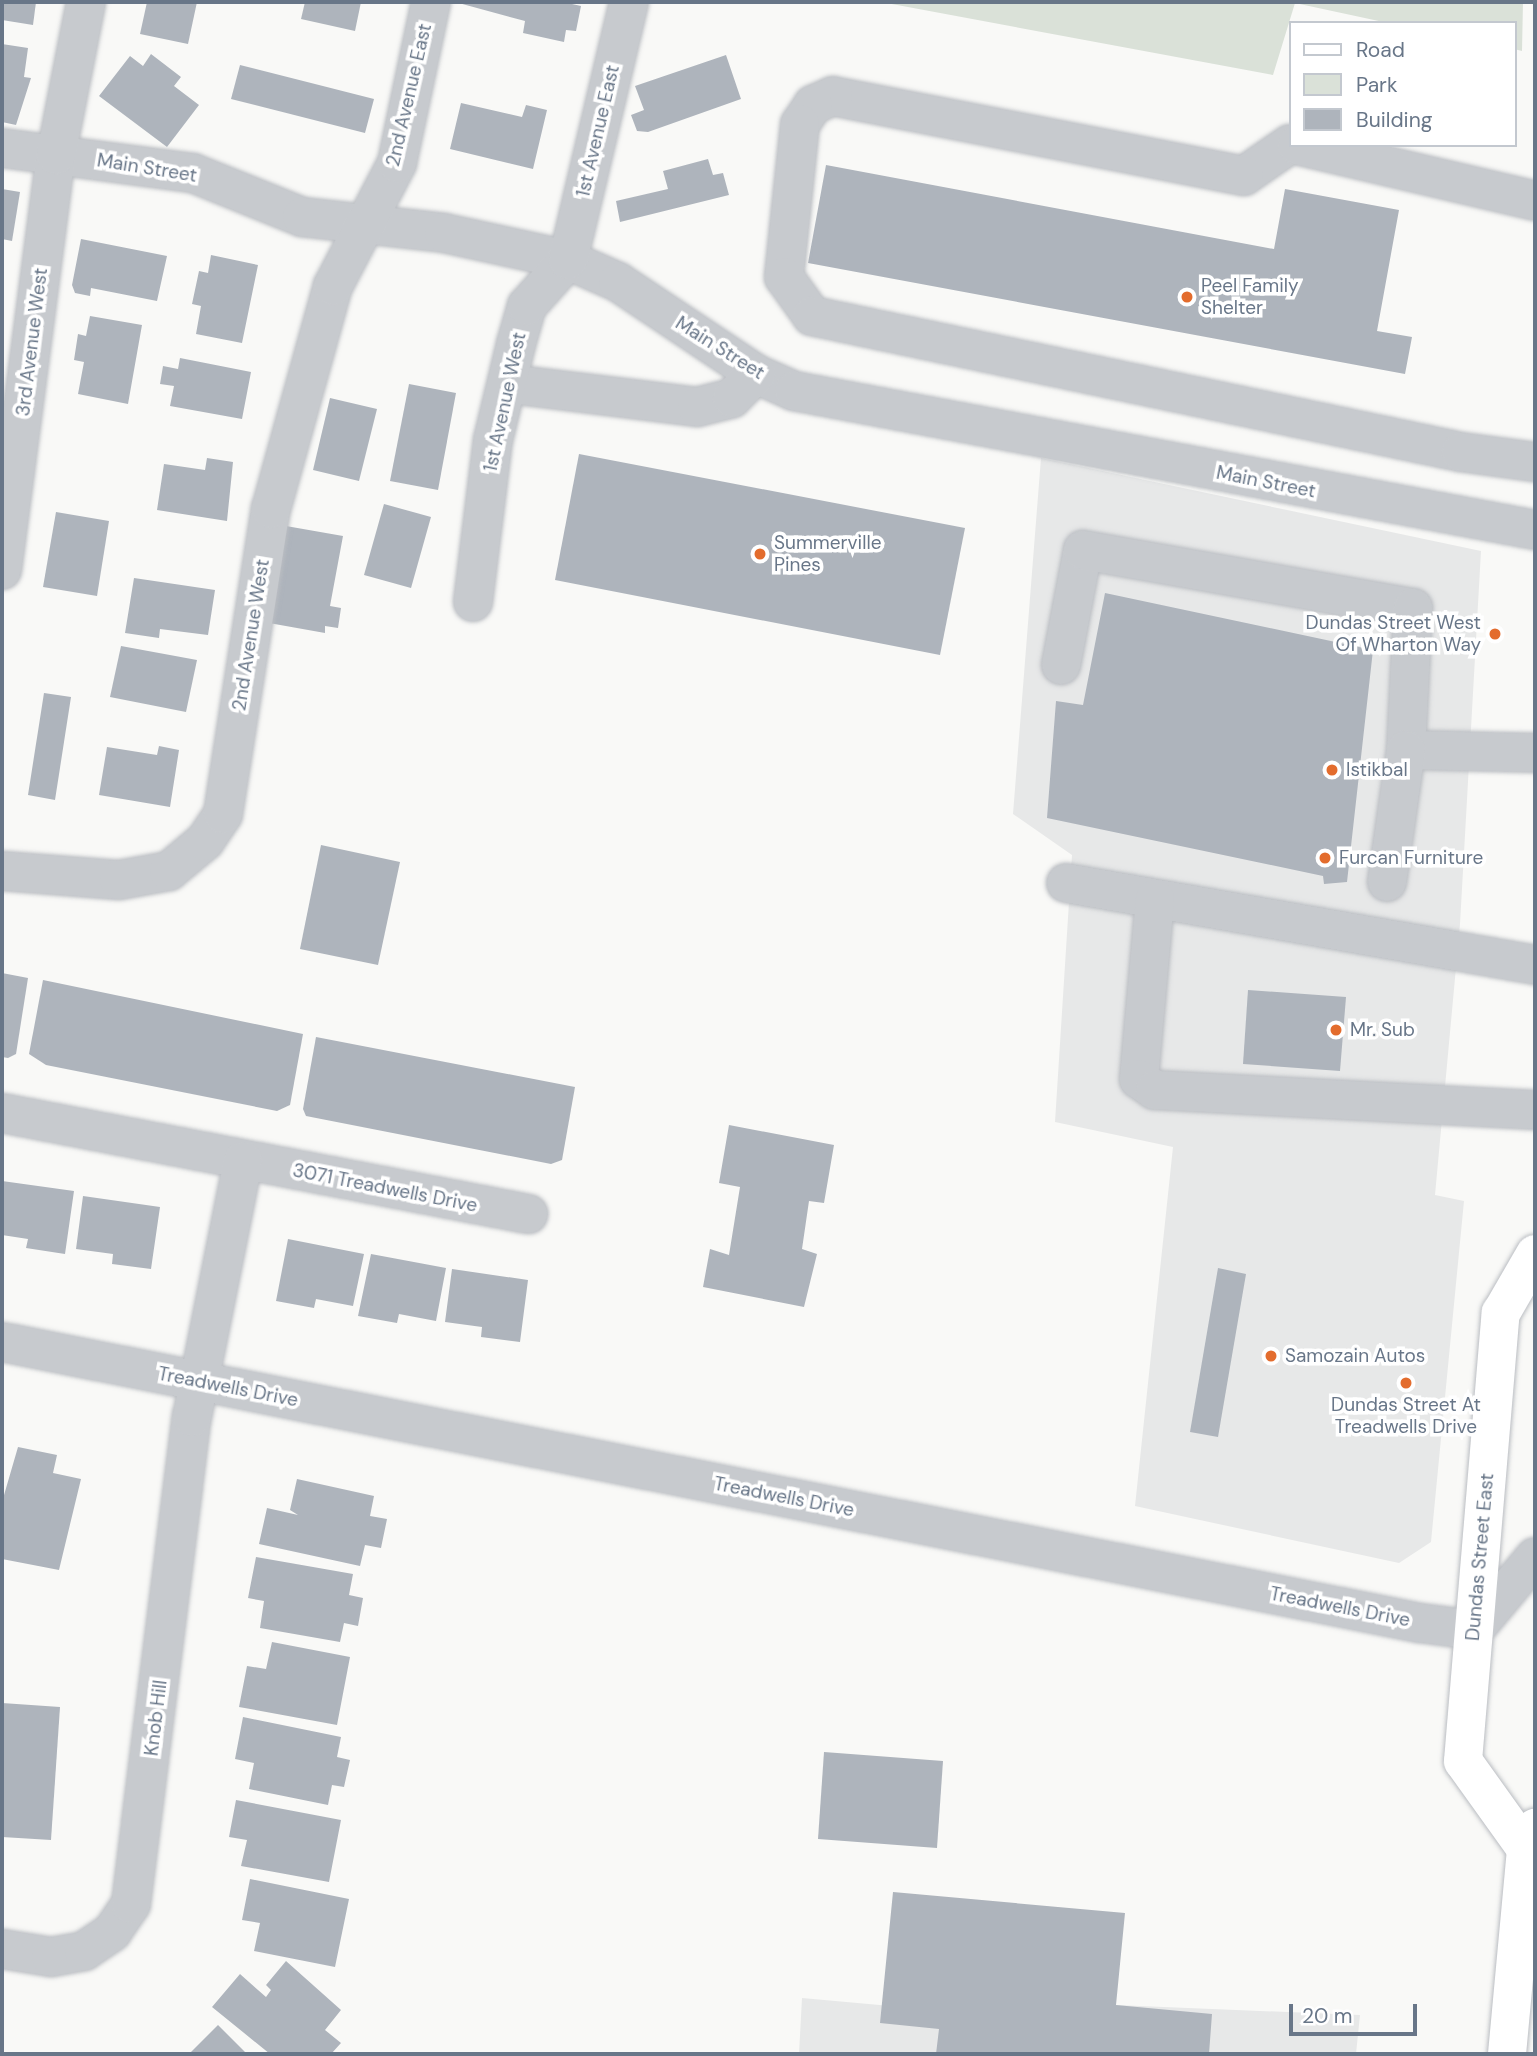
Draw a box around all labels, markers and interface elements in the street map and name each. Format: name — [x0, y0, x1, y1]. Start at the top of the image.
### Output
street label: 2nd Avenue East — [381, 21, 437, 169]
legend — [1288, 21, 1516, 147]
text: Road — [1356, 36, 1405, 64]
street label: 1st Avenue East — [572, 63, 624, 199]
text: Park — [1356, 71, 1397, 99]
text: Building — [1356, 106, 1432, 134]
street label: Main Street — [95, 149, 199, 187]
street label: 3rd Avenue West — [12, 267, 52, 417]
place label: Peel Family Shelter — [1201, 275, 1298, 319]
marker: Peel Family Shelter — [1179, 289, 1195, 305]
street label: Main Street — [671, 312, 769, 384]
street label: 1st Avenue West — [479, 330, 531, 474]
street label: Main Street — [1214, 461, 1318, 503]
place label: Summerville Pines — [774, 532, 881, 576]
marker: Summerville Pines — [752, 546, 768, 562]
street label: 2nd Avenue West — [228, 558, 274, 712]
place label: Dundas Street West Of Wharton Way — [1306, 612, 1481, 656]
marker: Dundas Street West Of Wharton Way — [1487, 626, 1503, 642]
place label: Istikbal — [1346, 759, 1408, 781]
marker: Istikbal — [1324, 762, 1340, 778]
place label: Furcan Furniture — [1339, 847, 1483, 869]
marker: Furcan Furniture — [1317, 850, 1333, 866]
place label: Mr. Sub — [1350, 1019, 1415, 1041]
marker: Mr. Sub — [1328, 1022, 1344, 1038]
street label: 3071 Treadwells Drive — [291, 1159, 479, 1217]
place label: Samozain Autos — [1285, 1345, 1425, 1367]
marker: Samozain Autos — [1263, 1348, 1279, 1364]
street label: Treadwells Drive — [156, 1362, 300, 1412]
marker: Dundas Street At Treadwells Drive — [1398, 1375, 1414, 1391]
place label: Dundas Street At Treadwells Drive — [1331, 1394, 1481, 1438]
street label: Treadwells Drive — [712, 1472, 856, 1522]
street label: Dundas Street East — [1461, 1472, 1499, 1642]
street label: Treadwells Drive — [1268, 1582, 1412, 1632]
street label: Knob Hill — [140, 1679, 172, 1757]
scale bar — [1292, 1990, 1420, 2034]
text: 20 m — [1302, 2002, 1353, 2030]

